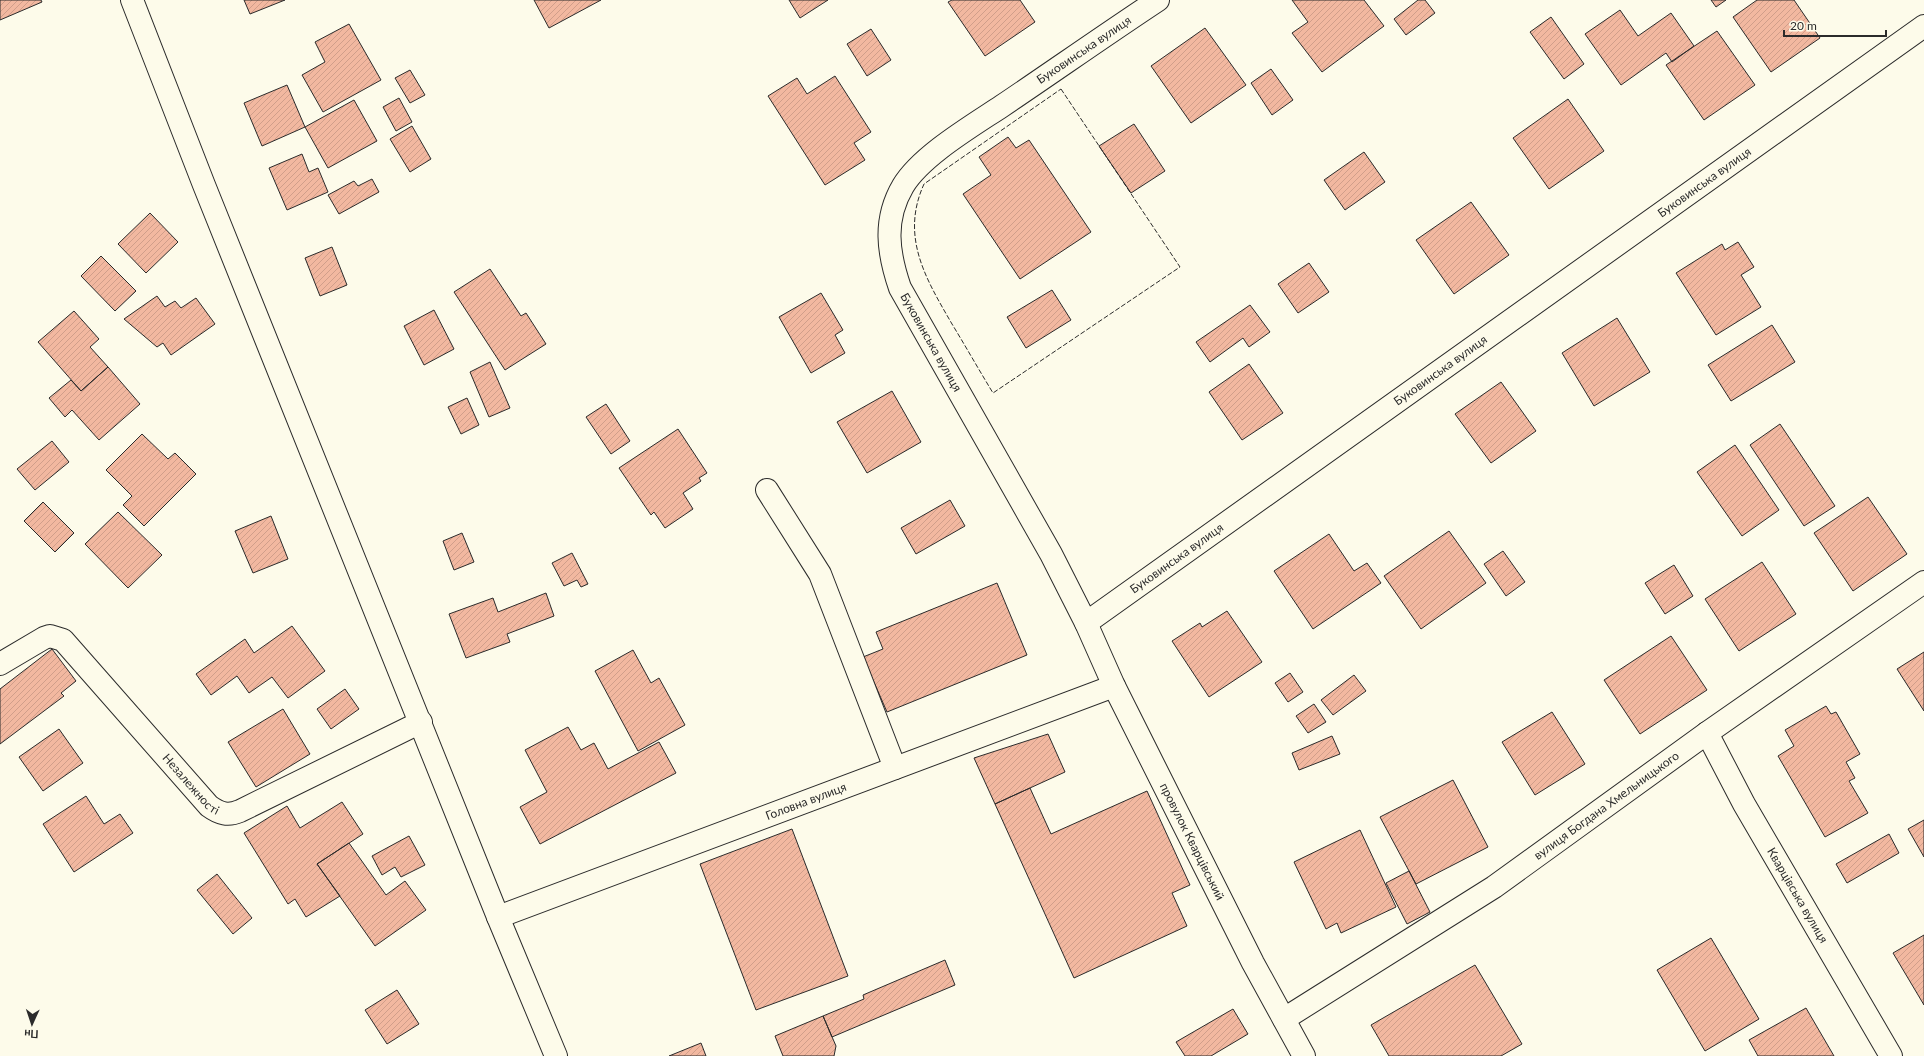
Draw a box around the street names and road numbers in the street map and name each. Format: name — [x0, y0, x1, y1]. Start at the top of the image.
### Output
street label: Буковинська вулиця — [1034, 12, 1134, 87]
street label: Буковинська вулиця — [1655, 144, 1754, 220]
street label: Буковинська вулиця — [897, 290, 965, 394]
street label: Буковинська вулиця — [1391, 332, 1490, 408]
street label: Буковинська вулиця — [1127, 520, 1226, 596]
street label: вулиця Богдана Хмельницького — [1531, 748, 1682, 863]
street label: Незалежності — [160, 750, 222, 818]
street label: Головна вулиця — [763, 779, 848, 823]
street label: провулок Кварцівський — [1157, 780, 1228, 903]
street label: Кварцівська вулиця — [1764, 845, 1832, 946]

